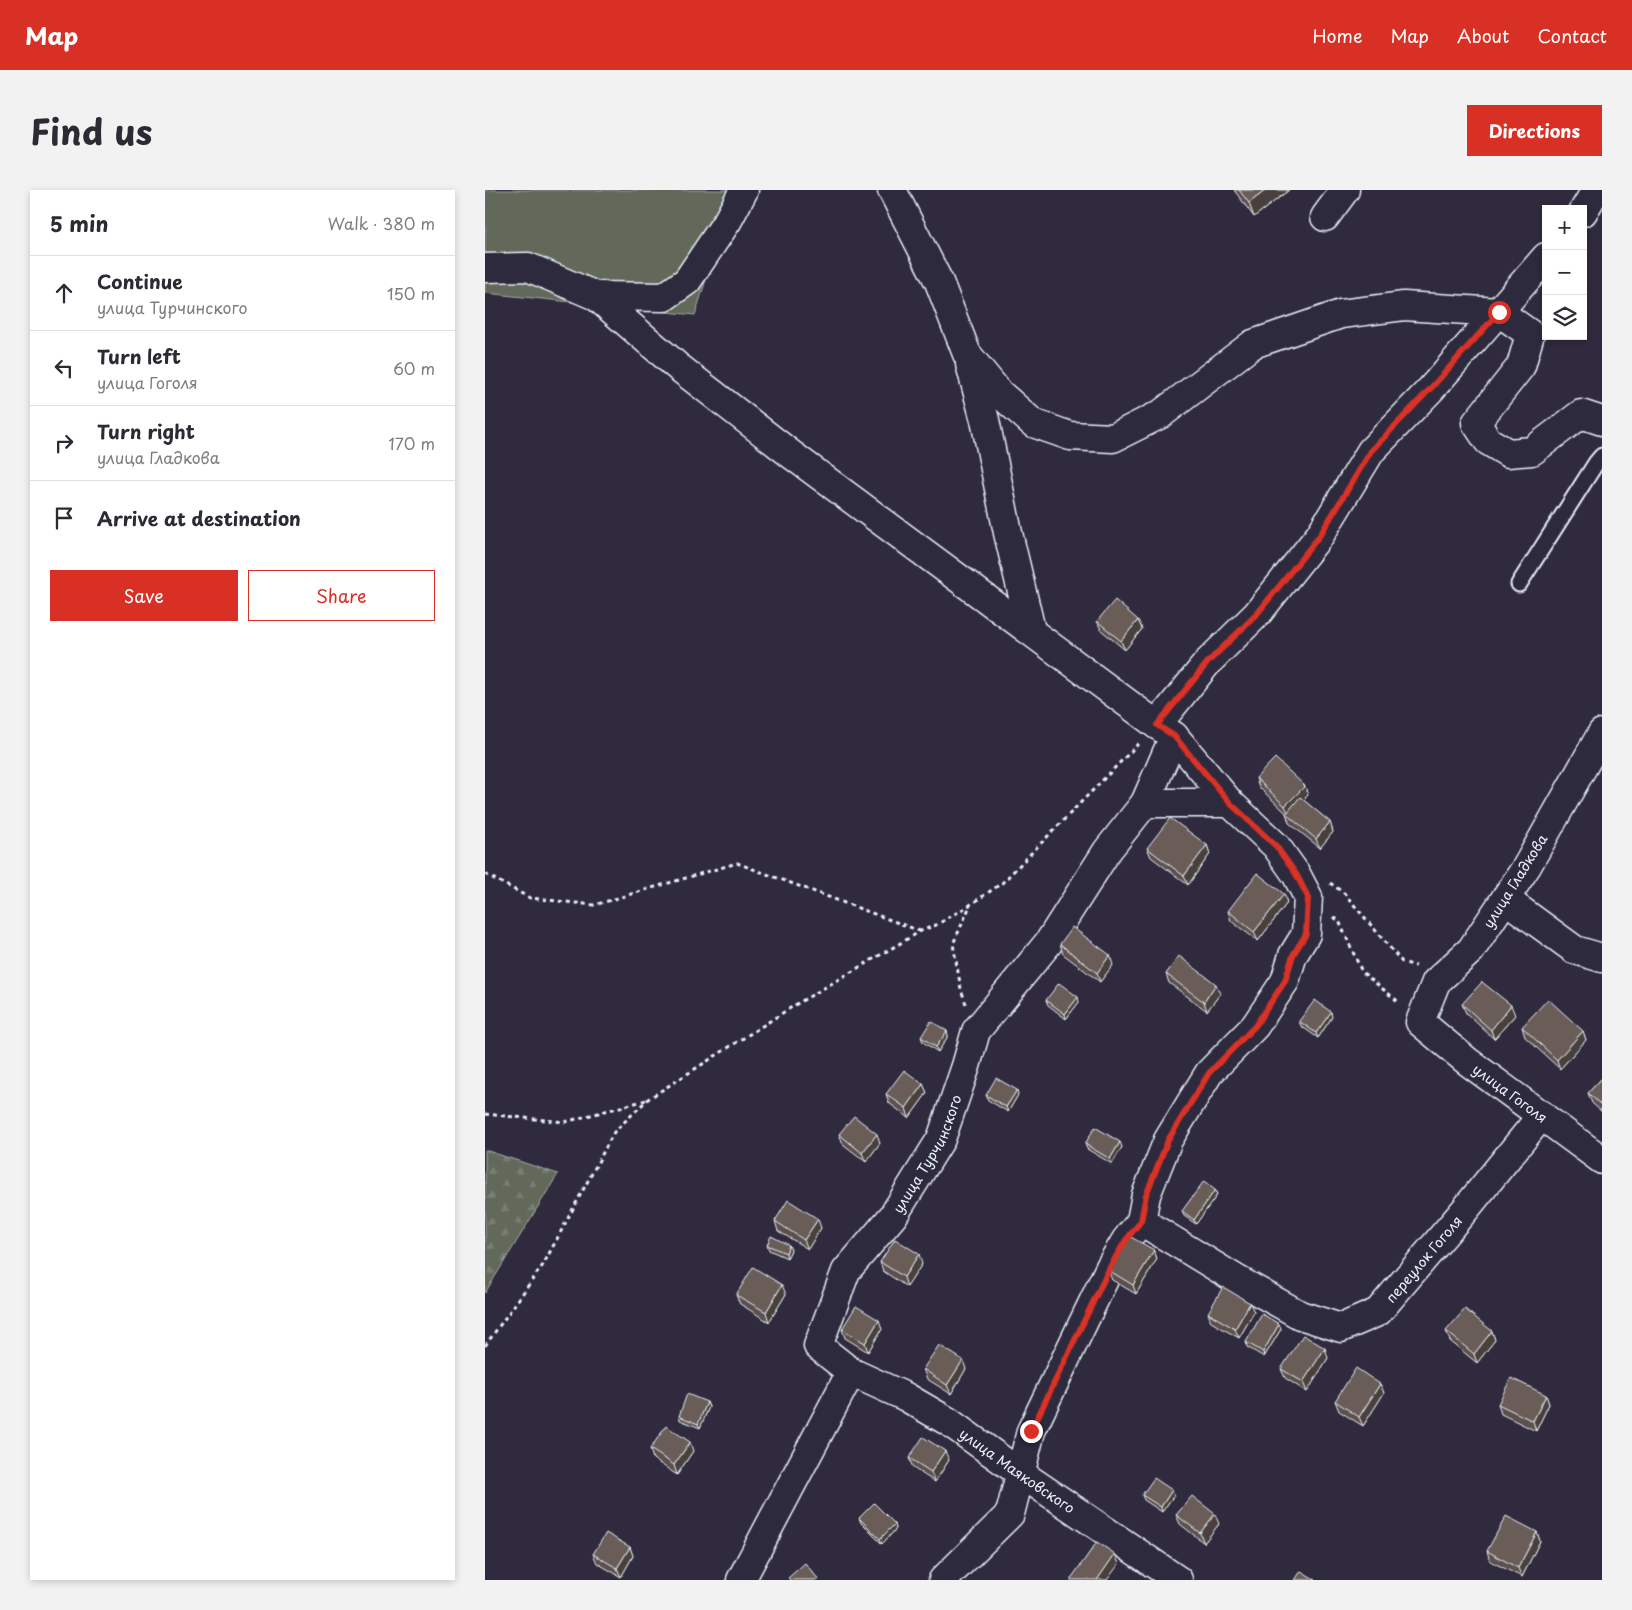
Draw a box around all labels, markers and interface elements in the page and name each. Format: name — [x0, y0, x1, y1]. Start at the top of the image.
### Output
text: Map — [25, 17, 78, 53]
text: Home — [1312, 22, 1362, 49]
text: Map — [1390, 22, 1429, 49]
text: About — [1457, 22, 1509, 49]
text: Contact — [1537, 22, 1607, 49]
text: Find us — [30, 104, 152, 157]
button: Directions — [1467, 105, 1602, 156]
map controls — [1542, 205, 1587, 340]
button: + — [1542, 205, 1587, 250]
text: 5 min — [50, 207, 108, 239]
text: Walk · 380 m — [328, 211, 435, 235]
button: − — [1542, 250, 1587, 295]
text: Continue — [97, 267, 183, 295]
icon: ahead — [50, 279, 78, 307]
text: 150 m — [387, 281, 435, 305]
text: улица Турчинского — [97, 295, 247, 319]
button: layers — [1542, 295, 1587, 340]
route start — [1488, 301, 1511, 324]
text: Turn left — [97, 342, 181, 370]
icon: left — [50, 354, 78, 382]
text: 60 m — [393, 356, 435, 380]
text: улица Гоголя — [97, 370, 198, 394]
text: Turn right — [97, 417, 195, 445]
icon: right — [50, 429, 78, 457]
text: 170 m — [389, 431, 435, 455]
text: улица Гладкова — [97, 445, 220, 469]
icon: arrive — [50, 504, 78, 532]
text: Arrive at destination — [97, 504, 301, 532]
button: Save — [50, 570, 238, 621]
button: Share — [248, 570, 435, 621]
street label: улица Гладкова — [1478, 830, 1553, 932]
street label: улица Гоголя — [1469, 1058, 1552, 1127]
street label: улица Турчинского — [887, 1092, 966, 1217]
street label: переулок Гоголя — [1380, 1210, 1467, 1307]
route end — [1020, 1420, 1043, 1443]
street label: улица Маяковского — [956, 1423, 1080, 1518]

